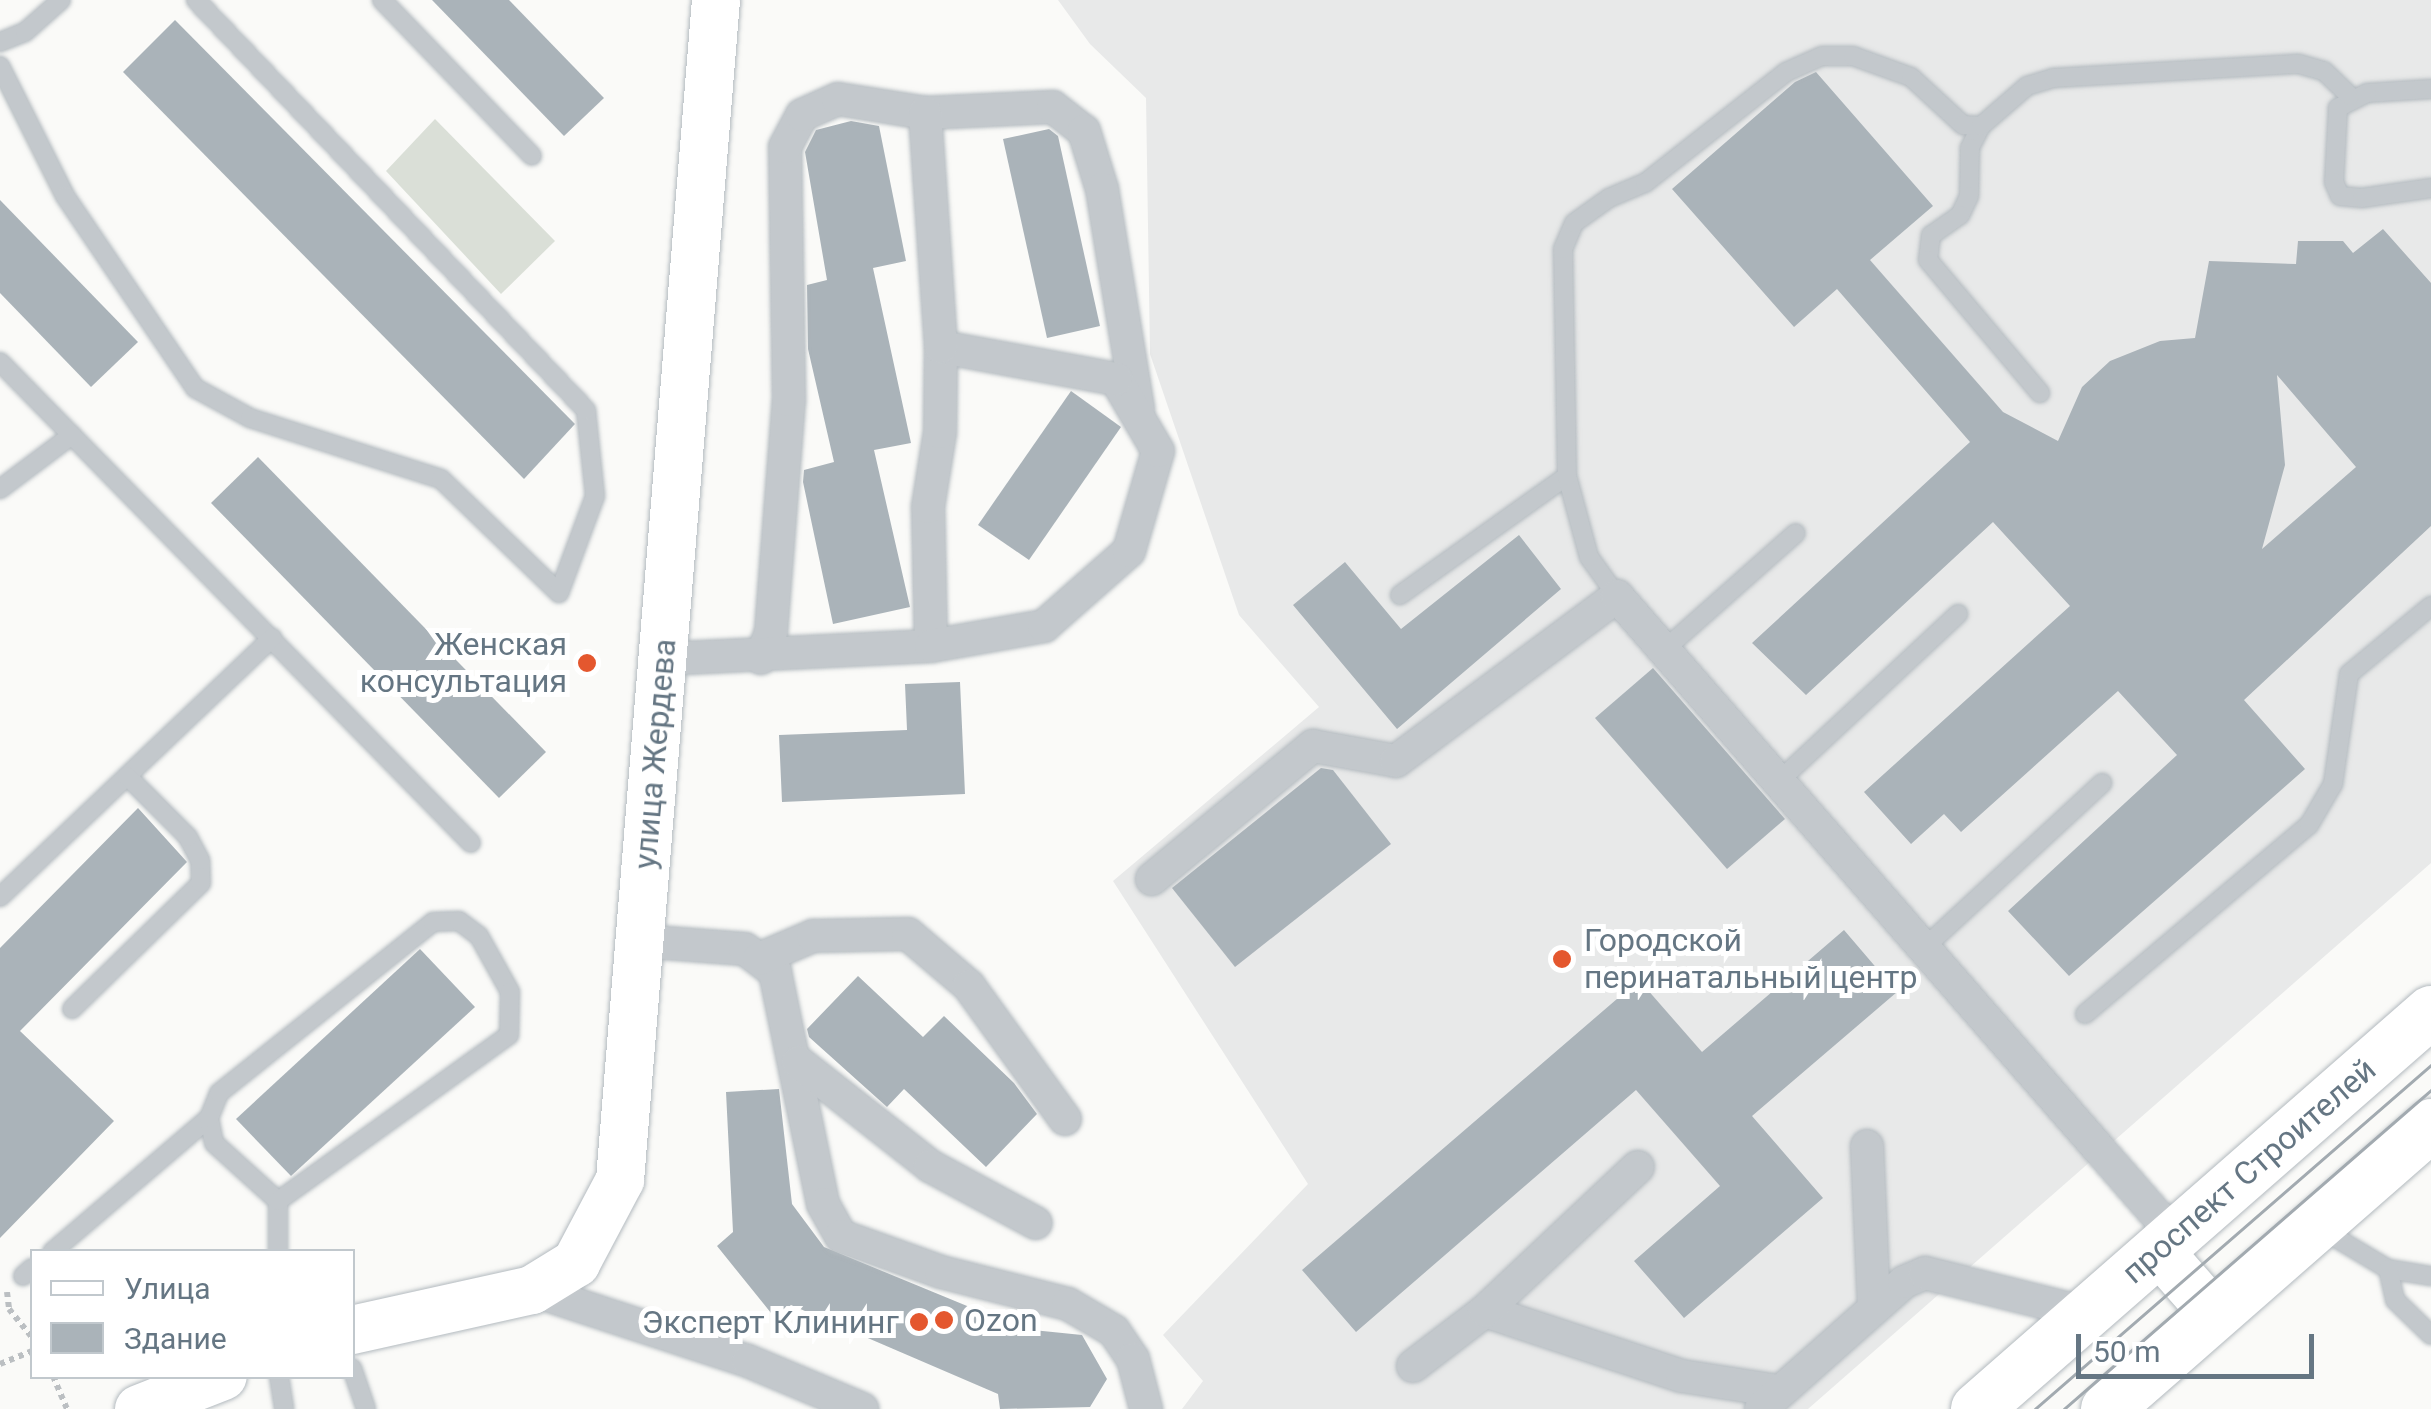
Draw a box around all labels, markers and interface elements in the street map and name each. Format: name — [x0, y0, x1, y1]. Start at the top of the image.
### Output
place label: Женская консультация — [360, 626, 567, 701]
street label: улица Жердева — [626, 637, 684, 871]
marker: Женская консультация — [576, 652, 598, 674]
place label: Городской перинатальный центр — [1584, 922, 1917, 997]
marker: Городской перинатальный центр — [1549, 946, 1575, 972]
street label: проспект Строителей — [2114, 1050, 2384, 1292]
legend — [30, 1249, 355, 1379]
text: Улица — [124, 1271, 211, 1306]
place label: Ozon — [964, 1301, 1038, 1339]
place label: Эксперт Клининг — [642, 1303, 899, 1341]
marker: Ozon — [933, 1309, 955, 1331]
marker: Эксперт Клининг — [908, 1311, 930, 1333]
scale bar — [2081, 1314, 2318, 1376]
text: Здание — [124, 1321, 227, 1356]
text: 50 m — [2093, 1334, 2160, 1369]

